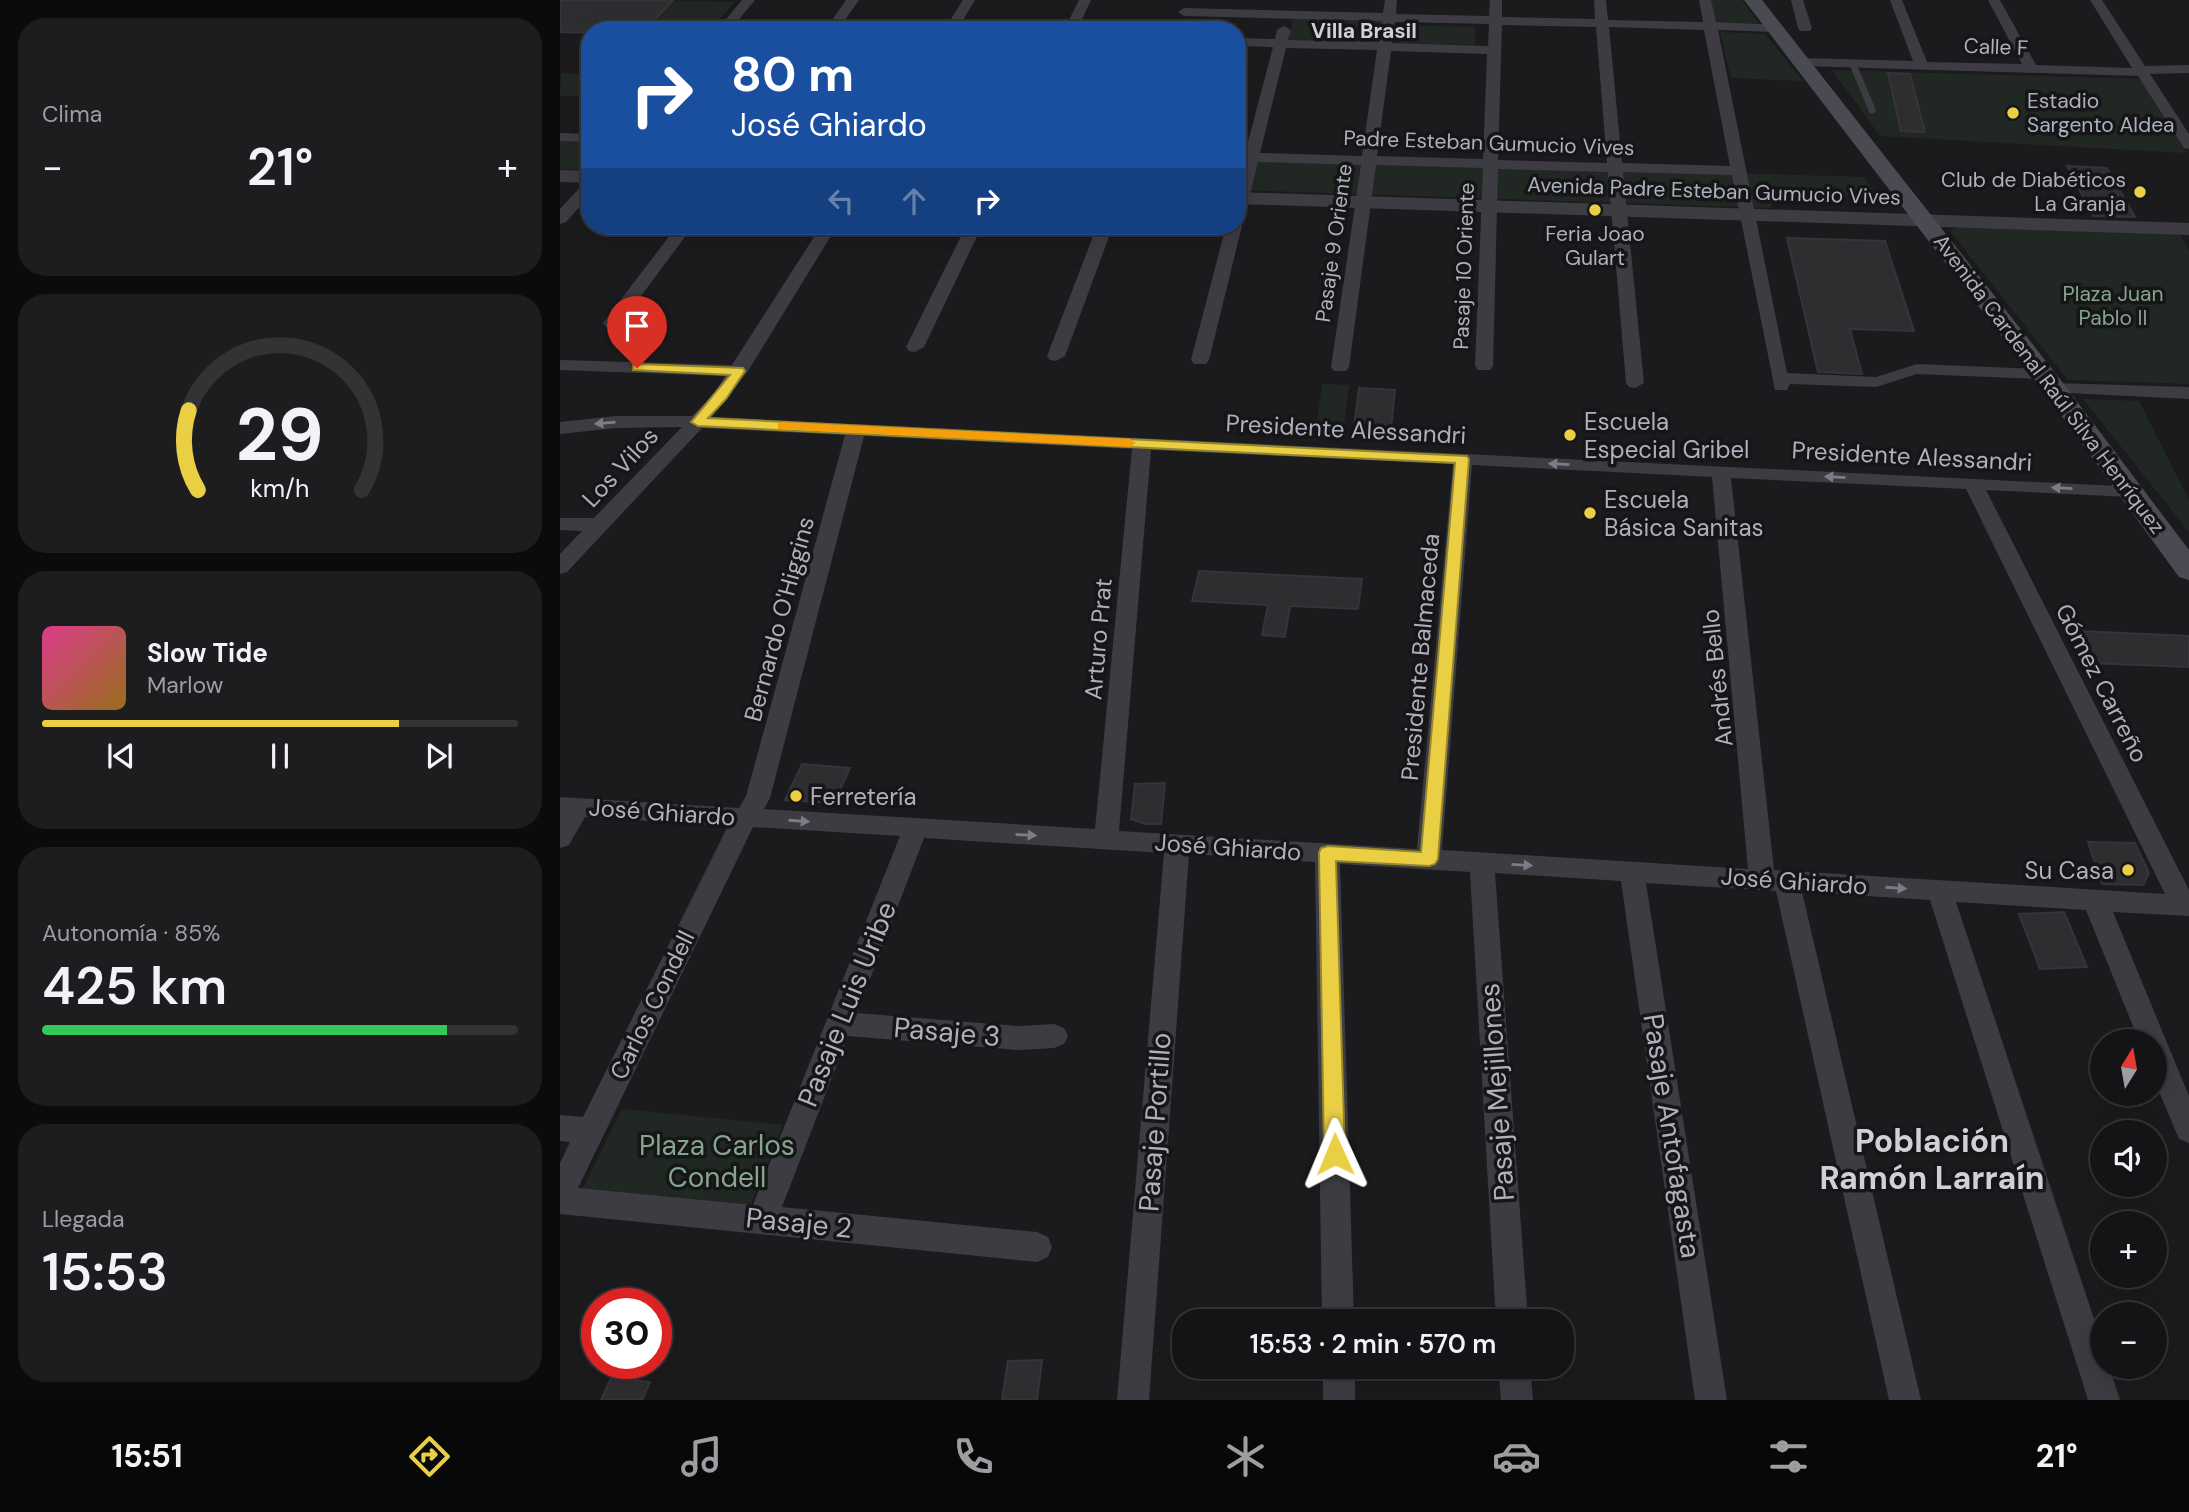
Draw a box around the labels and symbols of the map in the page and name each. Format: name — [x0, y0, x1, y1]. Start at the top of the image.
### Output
district label: Villa Brasil — [1311, 17, 1417, 45]
street label: Calle F — [1963, 32, 2029, 62]
place label: Estadio Sargento Aldea — [2027, 87, 2175, 139]
marker: Estadio Sargento Aldea — [2005, 105, 2021, 121]
street label: Padre Esteban Gumucio Vives — [1343, 124, 1635, 162]
street label: Pasaje 9 Oriente — [1309, 162, 1359, 324]
place label: Club de Diabéticos La Granja — [1941, 166, 2126, 218]
street label: Avenida Padre Esteban Gumucio Vives — [1527, 170, 1901, 212]
street label: Pasaje 10 Oriente — [1447, 182, 1481, 350]
marker: Club de Diabéticos La Granja — [2132, 184, 2148, 200]
marker: Feria Joao Gulart — [1587, 202, 1603, 218]
place label: Feria Joao Gulart — [1545, 220, 1645, 272]
street label: Avenida Cardenal Raúl Silva Henríquez — [1927, 229, 2171, 539]
park label: Plaza Juan Pablo II — [2063, 280, 2163, 332]
pin — [607, 296, 667, 368]
place label: Escuela Especial Gribel — [1584, 406, 1749, 465]
street label: Presidente Alessandri — [1225, 407, 1467, 451]
one-way arrow — [594, 418, 616, 429]
street label: Los Vilos — [575, 420, 665, 514]
marker: Escuela Especial Gribel — [1562, 427, 1578, 443]
street label: Presidente Alessandri — [1791, 434, 2033, 478]
one-way arrow — [1547, 458, 1569, 469]
one-way arrow — [1823, 471, 1845, 482]
one-way arrow — [2051, 482, 2073, 493]
place label: Escuela Básica Sanitas — [1604, 484, 1764, 543]
marker: Escuela Básica Sanitas — [1582, 505, 1598, 521]
street label: Bernardo O'Higgins — [737, 513, 821, 725]
street label: Presidente Balmaceda — [1394, 532, 1446, 782]
street label: Arturo Prat — [1077, 577, 1119, 701]
street label: Gómez Carreño — [2049, 598, 2155, 768]
street label: Andrés Bello — [1694, 608, 1740, 748]
place label: Ferretería — [810, 781, 917, 812]
marker: Ferretería — [788, 788, 804, 804]
street label: José Ghiardo — [588, 791, 736, 833]
one-way arrow — [789, 816, 811, 827]
street label: José Ghiardo — [1154, 826, 1302, 868]
one-way arrow — [1016, 829, 1038, 840]
place label: Su Casa — [2025, 855, 2114, 886]
one-way arrow — [1512, 860, 1534, 871]
street label: José Ghiardo — [1720, 860, 1868, 902]
marker: Su Casa — [2120, 862, 2136, 878]
one-way arrow — [1885, 883, 1907, 894]
street label: Pasaje Luis Uribe — [789, 896, 905, 1112]
street label: Carlos Condell — [603, 926, 701, 1084]
street label: Pasaje Mejillones — [1471, 982, 1523, 1202]
street label: Pasaje 3 — [892, 1009, 1002, 1055]
street label: Pasaje Antofagasta — [1634, 1011, 1710, 1261]
north arrow — [2090, 1029, 2166, 1106]
street label: Pasaje Portillo — [1130, 1031, 1180, 1213]
position arrow — [1298, 1117, 1372, 1191]
district label: Población Ramón Larraín — [1819, 1120, 2045, 1199]
park label: Plaza Carlos Condell — [639, 1127, 795, 1196]
street label: Pasaje 2 — [744, 1199, 854, 1247]
speed limit sign: 30 — [581, 1288, 672, 1379]

